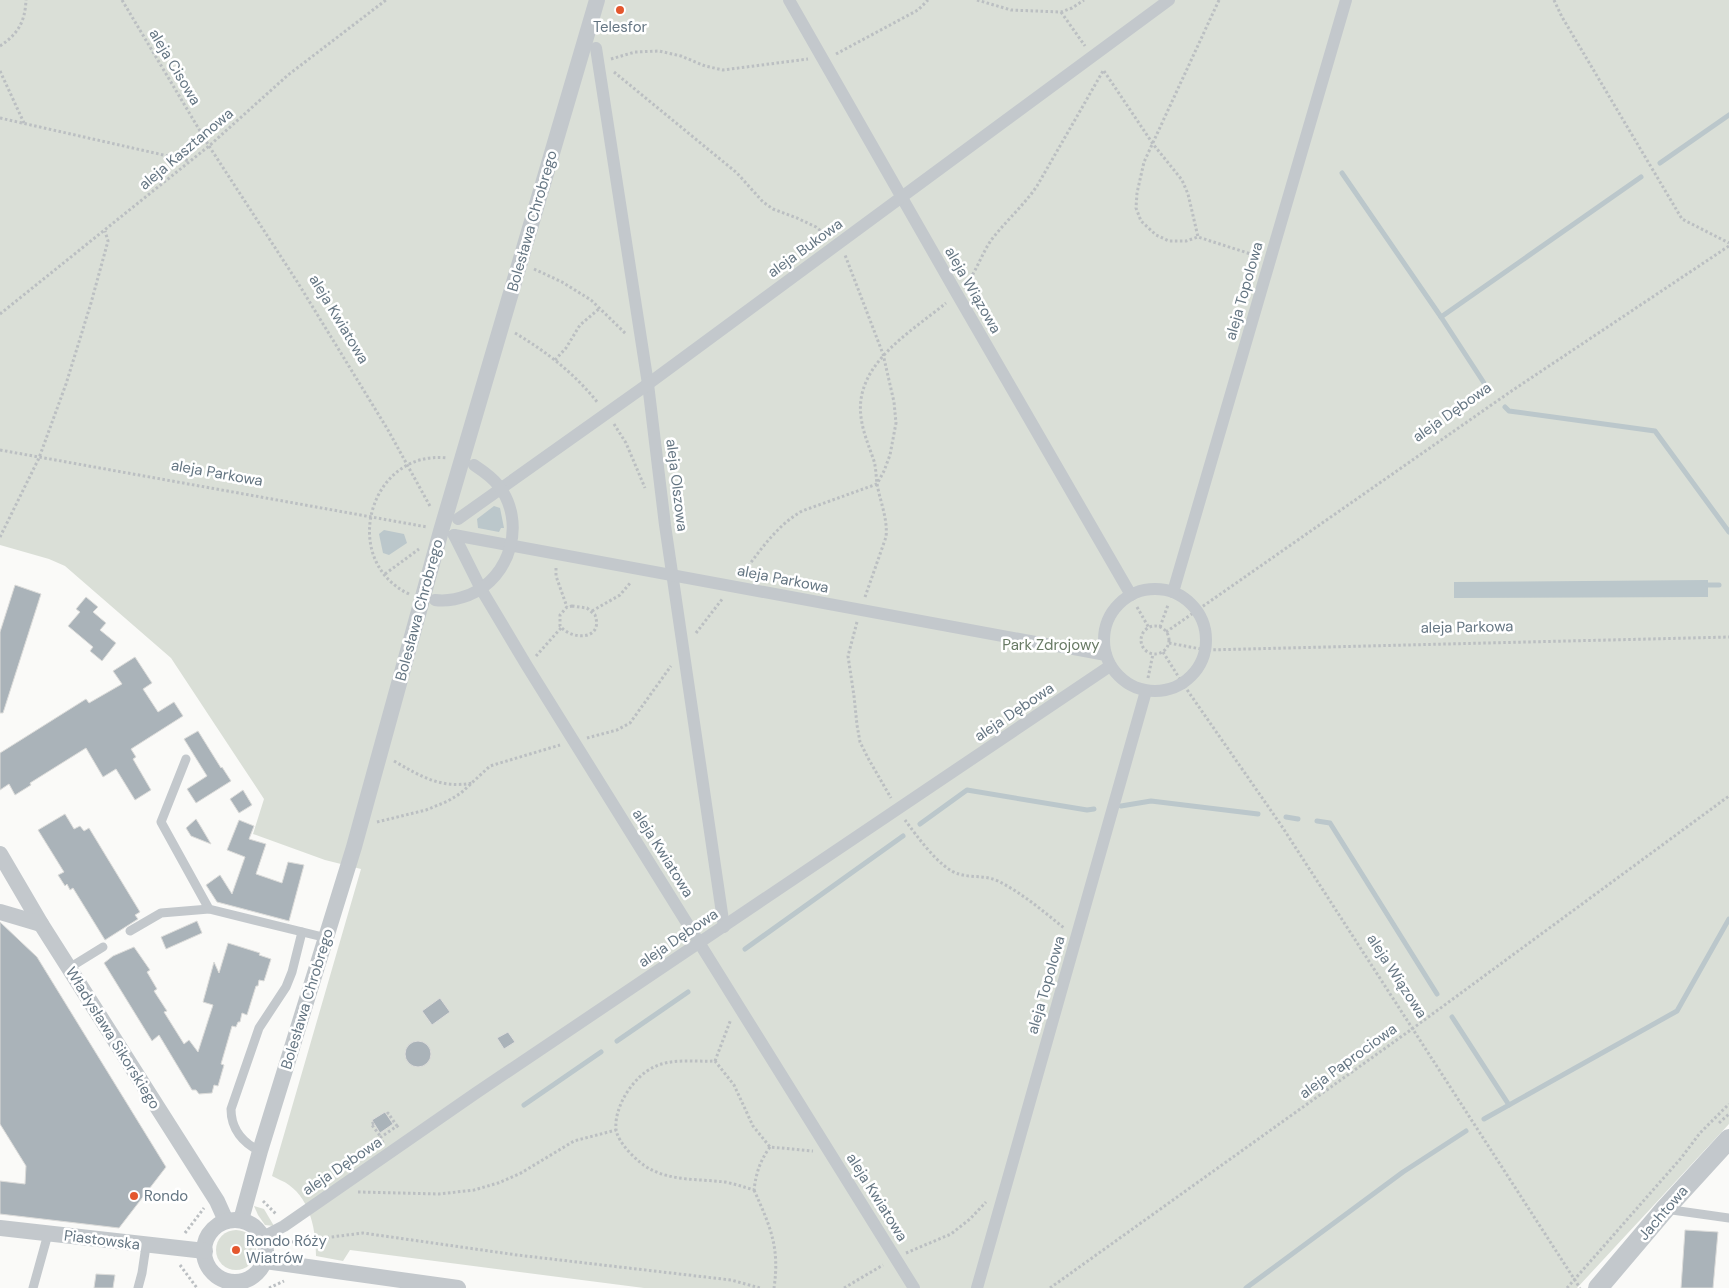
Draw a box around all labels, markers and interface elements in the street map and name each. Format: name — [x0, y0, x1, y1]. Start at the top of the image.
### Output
marker: Telesfor — [614, 4, 626, 16]
place label: Telesfor — [593, 17, 648, 37]
street label: aleja Cisowa — [144, 25, 206, 109]
street label: aleja Kasztanowa — [135, 104, 237, 194]
street label: Bolesława Chrobrego — [502, 148, 562, 294]
street label: aleja Bukowa — [763, 214, 847, 282]
street label: aleja Topolowa — [1220, 240, 1268, 342]
street label: aleja Wiązowa — [940, 243, 1006, 337]
street label: aleja Kwiatowa — [304, 271, 374, 367]
street label: aleja Dębowa — [1409, 377, 1495, 447]
street label: aleja Olszowa — [661, 438, 693, 532]
street label: aleja Parkowa — [170, 455, 264, 491]
street label: Bolesława Chrobrego — [390, 537, 448, 683]
street label: aleja Parkowa — [736, 560, 830, 598]
street label: aleja Parkowa — [1420, 616, 1514, 638]
park label: Park Zdrojowy — [1002, 635, 1100, 655]
street label: aleja Dębowa — [970, 678, 1058, 746]
street label: aleja Kwiatowa — [628, 805, 698, 901]
street label: aleja Dębowa — [634, 904, 722, 972]
street label: Bolesława Chrobrego — [276, 926, 338, 1072]
street label: aleja Wiązowa — [1362, 930, 1432, 1022]
street label: aleja Topolowa — [1022, 934, 1070, 1036]
street label: Władysława Sikorskiego — [61, 963, 165, 1113]
street label: aleja Paprociowa — [1295, 1019, 1401, 1103]
street label: aleja Dębowa — [298, 1132, 386, 1200]
street label: aleja Kwiatowa — [842, 1149, 912, 1245]
street label: Jachtowa — [1634, 1181, 1692, 1245]
place label: Rondo — [144, 1186, 188, 1206]
marker: Rondo — [128, 1190, 140, 1202]
street label: Piastowska — [63, 1225, 141, 1255]
place label: Rondo Róży Wiatrów — [246, 1231, 327, 1268]
marker: Rondo Róży Wiatrów — [230, 1244, 242, 1256]

